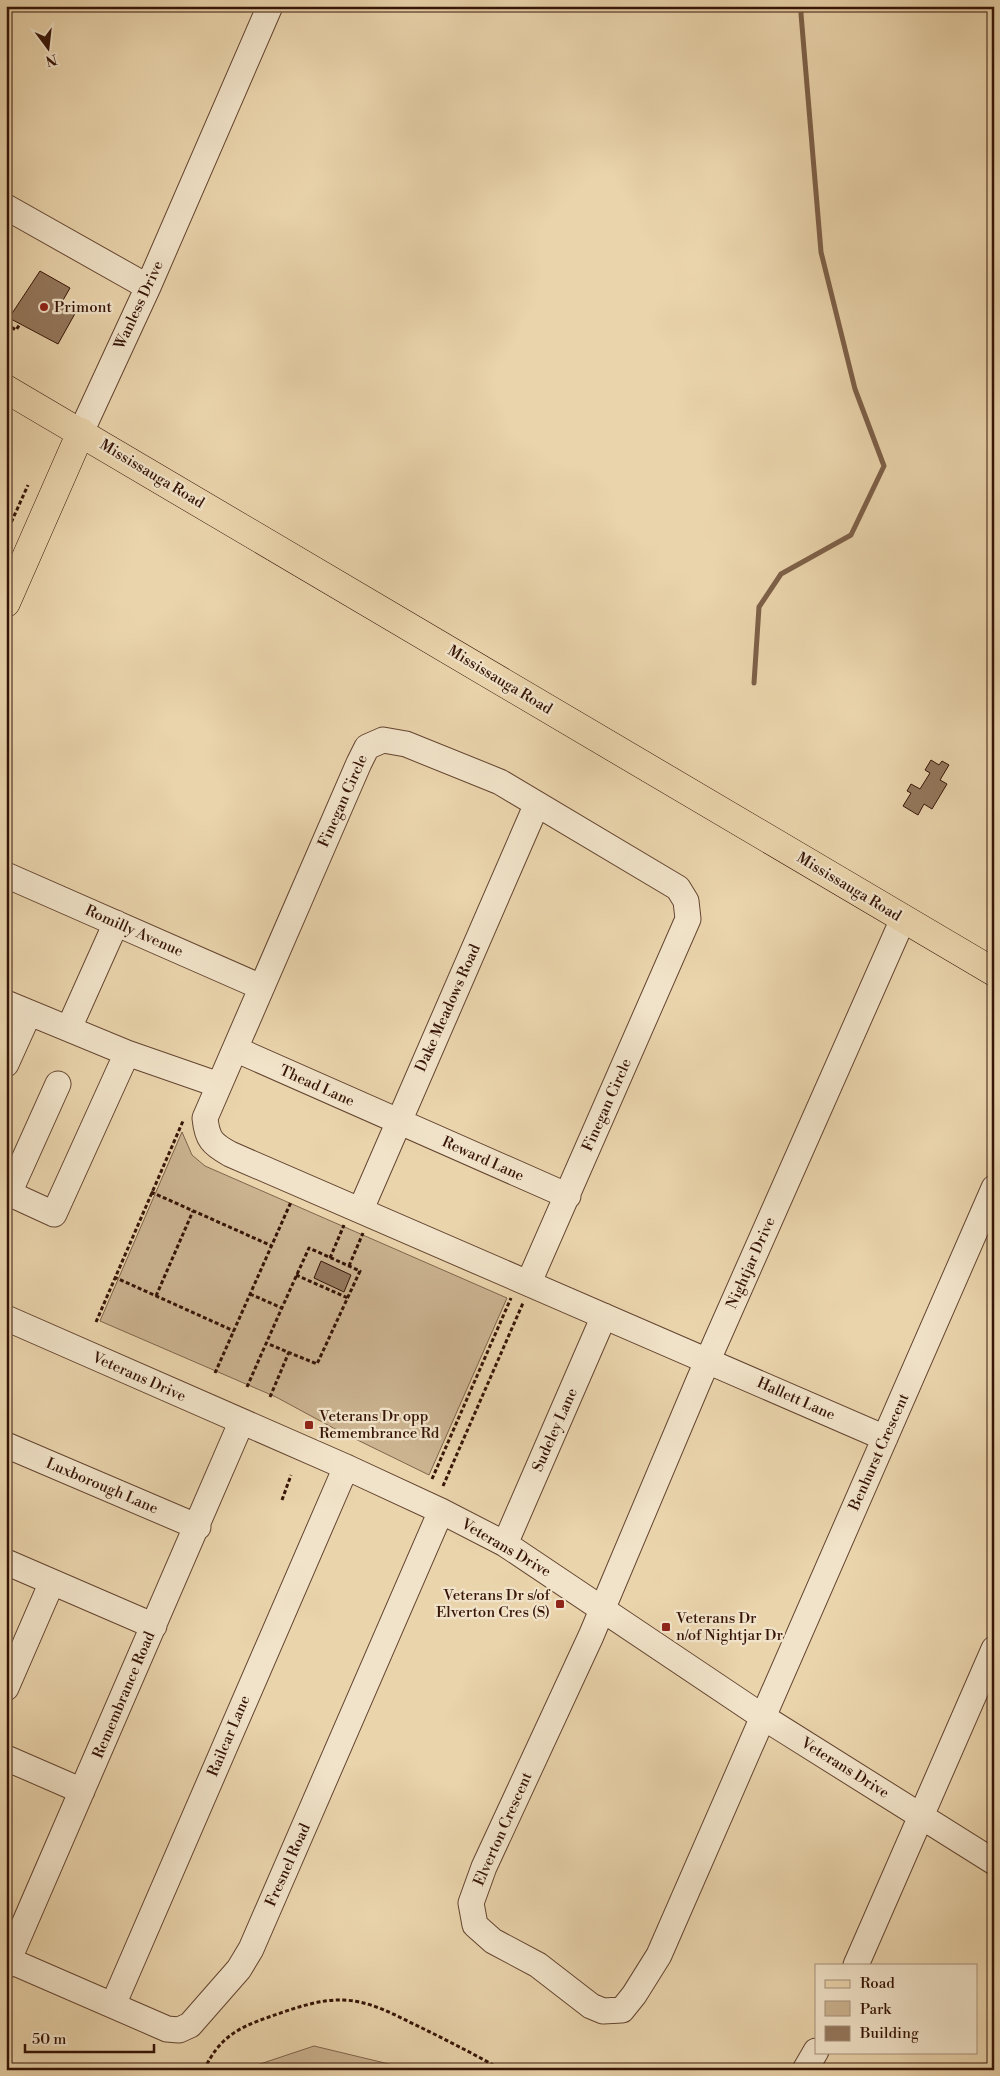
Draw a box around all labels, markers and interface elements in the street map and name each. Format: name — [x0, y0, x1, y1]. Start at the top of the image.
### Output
north arrow — [22, 22, 72, 72]
text: N — [43, 49, 59, 70]
street label: Wanless Drive — [110, 258, 168, 353]
place label: Primont — [54, 298, 113, 317]
marker: Primont — [38, 301, 50, 313]
street label: Mississauga Road — [96, 435, 208, 513]
street label: Mississauga Road — [444, 641, 556, 719]
street label: Finegan Circle — [314, 752, 372, 850]
street label: Mississauga Road — [793, 848, 905, 926]
street label: Romilly Avenue — [82, 901, 186, 961]
street label: Dake Meadows Road — [411, 941, 485, 1075]
street label: Finegan Circle — [578, 1056, 636, 1154]
street label: Thead Lane — [277, 1061, 357, 1111]
street label: Reward Lane — [439, 1132, 527, 1186]
street label: Nightjar Drive — [722, 1214, 780, 1312]
street label: Veterans Drive — [88, 1347, 189, 1406]
street label: Hallett Lane — [754, 1373, 838, 1425]
street label: Sudeley Lane — [528, 1385, 582, 1475]
street label: Benhurst Crescent — [844, 1390, 914, 1514]
place label: Veterans Dr opp Remembrance Rd — [318, 1407, 440, 1443]
marker: Veterans Dr opp Remembrance Rd — [303, 1419, 315, 1431]
street label: Luxborough Lane — [43, 1454, 161, 1518]
street label: Veterans Drive — [457, 1514, 554, 1581]
place label: Veterans Dr s/of Elverton Cres (S) — [436, 1586, 551, 1622]
marker: Veterans Dr s/of Elverton Cres (S) — [554, 1598, 566, 1610]
place label: Veterans Dr n/of Nightjar Dr — [675, 1609, 783, 1645]
marker: Veterans Dr n/of Nightjar Dr — [660, 1621, 672, 1633]
street label: Remembrance Road — [89, 1628, 160, 1761]
street label: Railcar Lane — [203, 1692, 255, 1780]
street label: Veterans Drive — [796, 1733, 893, 1803]
street label: Elverton Crescent — [469, 1769, 537, 1889]
street label: Fresnel Road — [261, 1820, 315, 1910]
legend — [815, 1964, 978, 2054]
text: Road — [860, 1974, 895, 1993]
text: Park — [860, 2000, 892, 2019]
scale bar — [25, 2021, 154, 2053]
text: Building — [859, 2024, 919, 2043]
text: 50 m — [32, 2030, 66, 2049]

